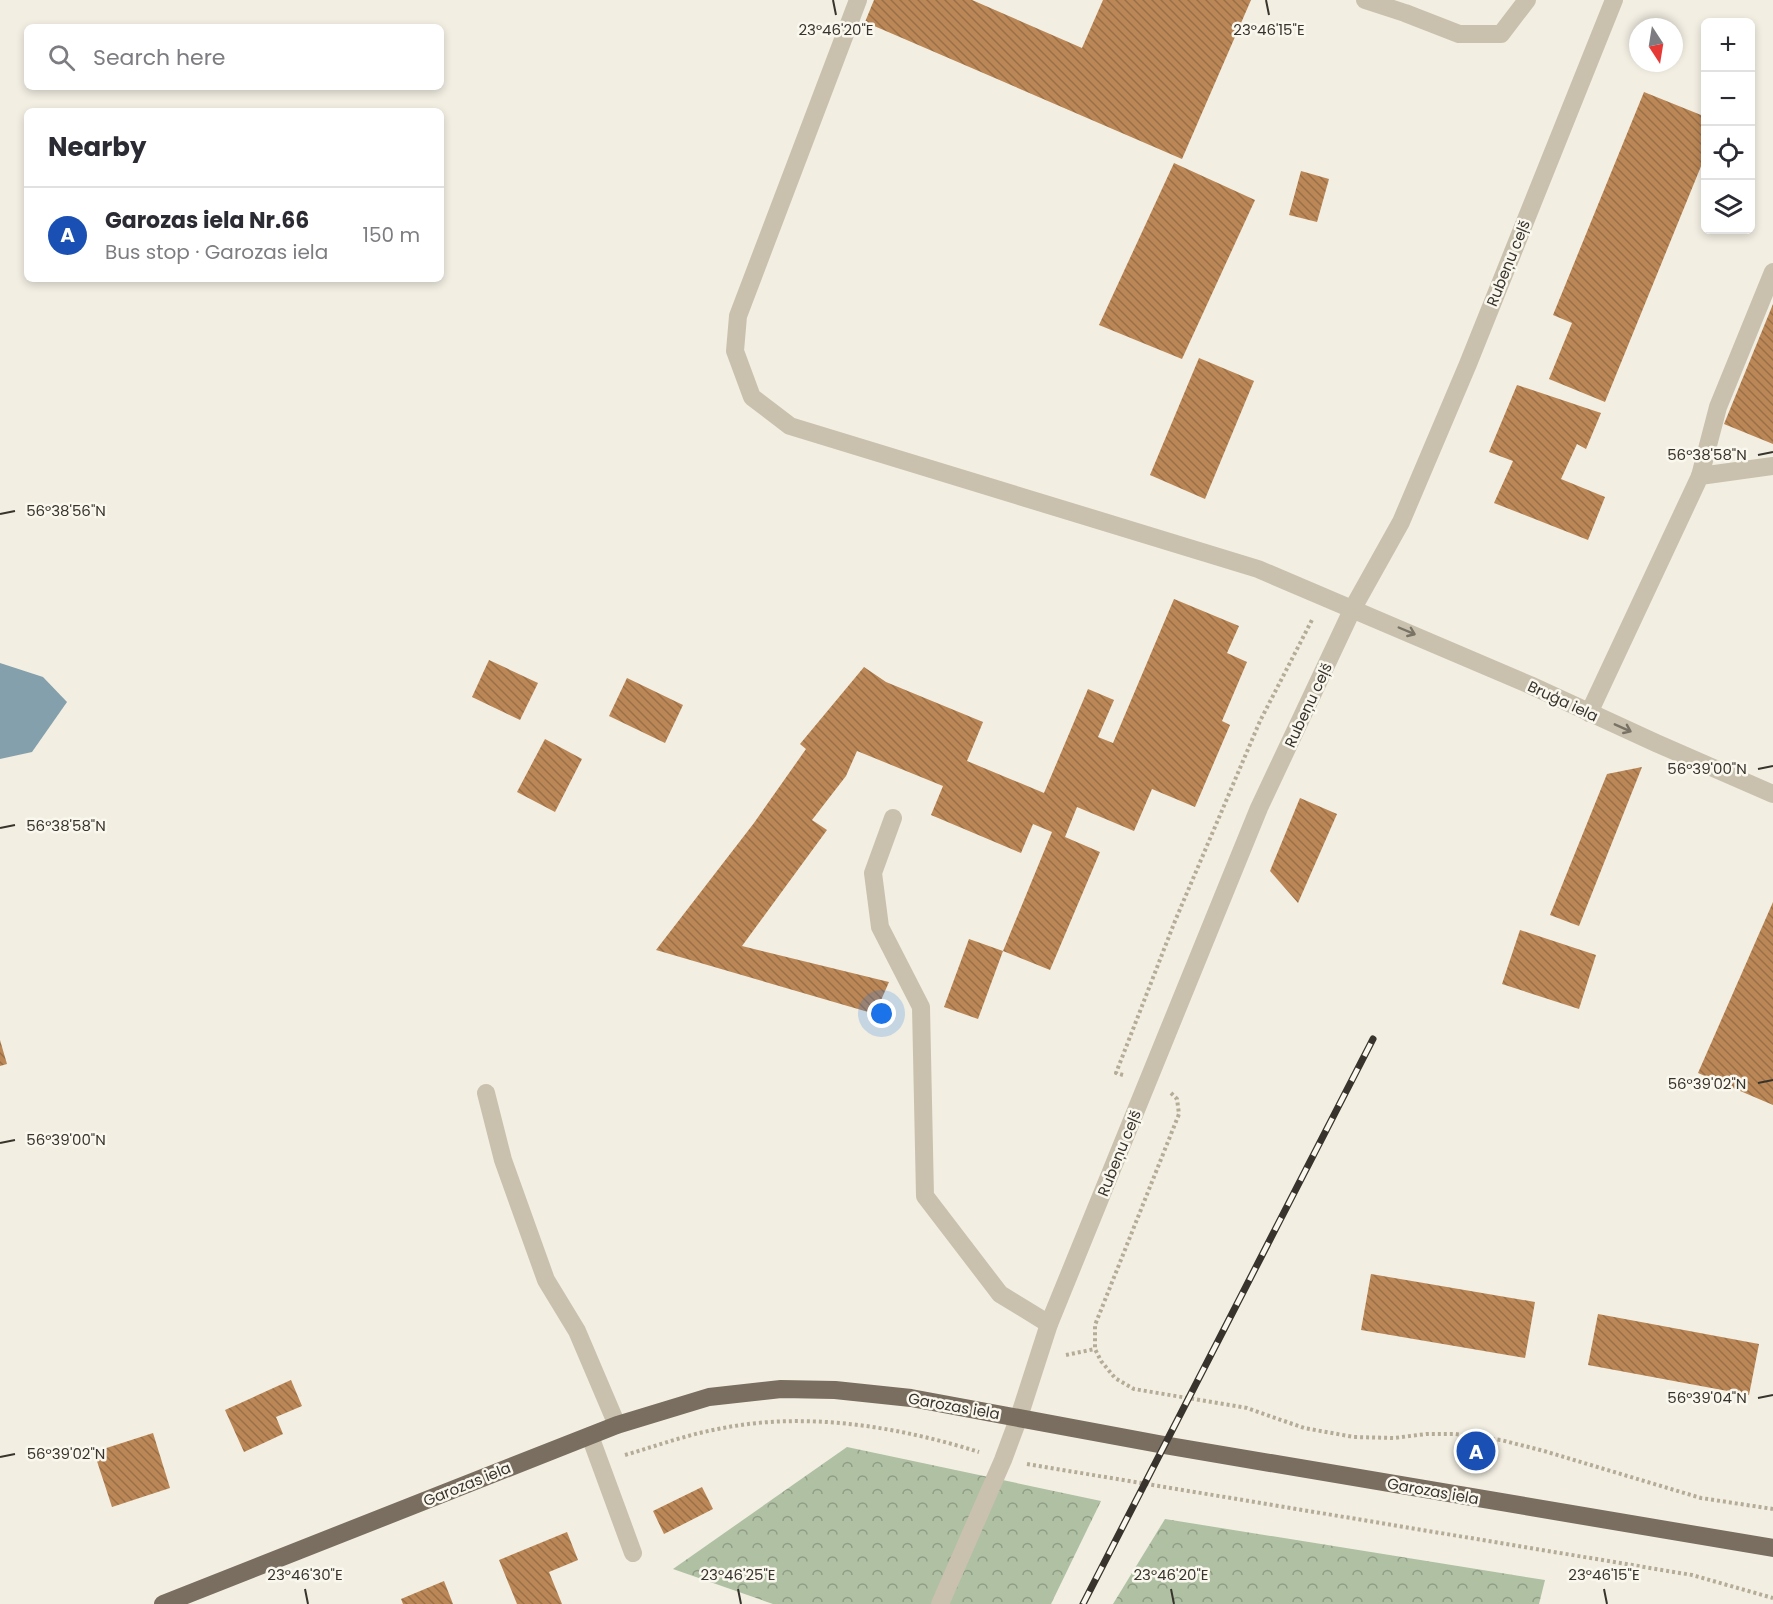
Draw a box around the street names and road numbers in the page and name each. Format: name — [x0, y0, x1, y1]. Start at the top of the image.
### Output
street label: Rubeņu ceļš — [1481, 217, 1535, 309]
street label: Rubeņu ceļš — [1279, 659, 1337, 751]
street label: Bruģa iela — [1524, 676, 1602, 726]
street label: Rubeņu ceļš — [1092, 1107, 1146, 1199]
street label: Garozas iela — [907, 1388, 1001, 1424]
street label: Garozas iela — [420, 1457, 514, 1511]
street label: Garozas iela — [1386, 1473, 1480, 1509]

